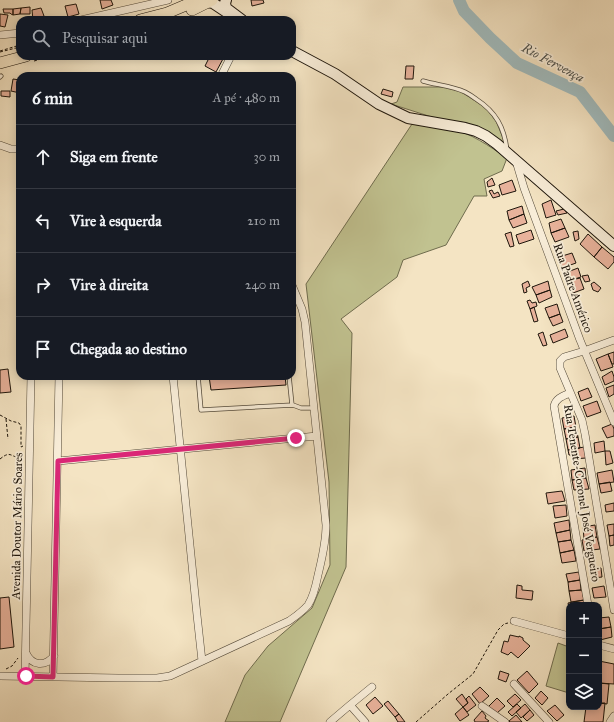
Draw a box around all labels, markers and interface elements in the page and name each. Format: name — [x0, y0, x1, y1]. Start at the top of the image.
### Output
search box — [16, 16, 296, 60]
icon: search — [30, 27, 52, 49]
text: Pesquisar aqui — [62, 29, 148, 47]
water label: Rio Fervença — [518, 40, 587, 86]
text: 6 min — [32, 88, 73, 109]
text: A pé · 480 m — [213, 90, 280, 106]
icon: ahead — [32, 146, 54, 168]
text: Siga em frente — [70, 148, 158, 166]
text: 30 m — [254, 149, 280, 165]
icon: left — [32, 210, 54, 232]
text: Vire à esquerda — [70, 212, 162, 230]
text: 210 m — [247, 213, 280, 229]
street label: Rua Padre Américo — [550, 241, 596, 335]
icon: right — [32, 274, 54, 296]
text: Vire à direita — [70, 276, 148, 294]
text: 240 m — [245, 277, 280, 293]
icon: arrive — [32, 338, 54, 360]
text: Chegada ao destino — [70, 340, 187, 358]
street label: Rua Tenente-Coronel José Vergueiro — [560, 403, 603, 583]
route end — [287, 429, 305, 447]
street label: Avenida Doutor Mário Soares — [9, 452, 25, 601]
map controls — [566, 602, 602, 710]
button: + — [566, 602, 602, 638]
button: − — [566, 638, 602, 674]
route start — [17, 667, 35, 685]
button: layers — [566, 674, 602, 710]

